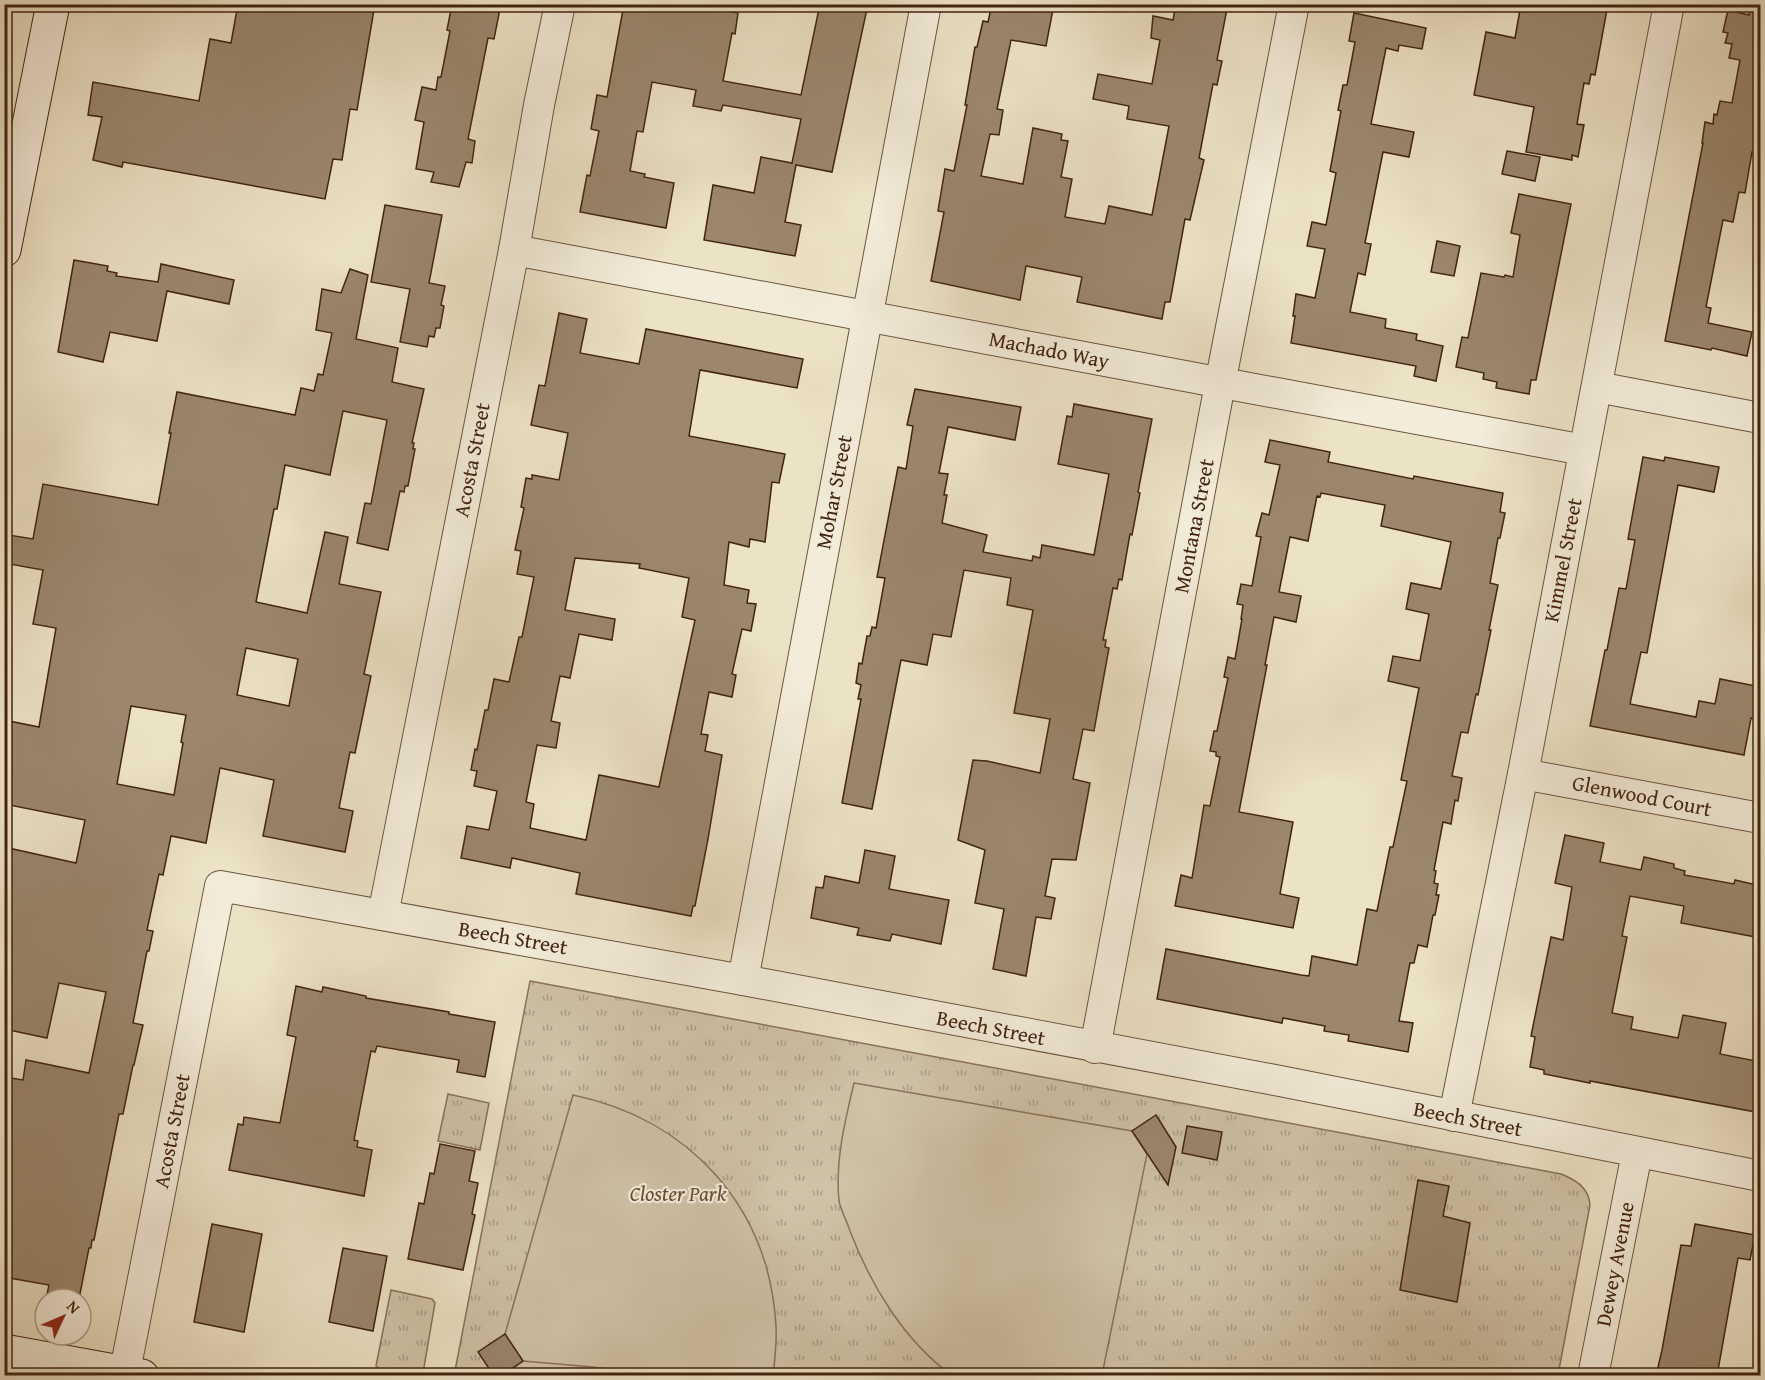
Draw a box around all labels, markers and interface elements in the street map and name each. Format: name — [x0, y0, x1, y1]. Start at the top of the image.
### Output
street label: Machado Way — [986, 323, 1112, 376]
street label: Acosta Street — [445, 399, 498, 520]
street label: Mohar Street — [807, 431, 860, 552]
street label: Montana Street — [1165, 455, 1222, 596]
street label: Kimmel Street — [1535, 494, 1590, 625]
street label: Glenwood Court — [1570, 767, 1715, 824]
street label: Beech Street — [456, 913, 571, 962]
street label: Beech Street — [934, 1002, 1049, 1053]
street label: Acosta Street — [145, 1070, 198, 1191]
street label: Beech Street — [1411, 1093, 1526, 1144]
park label: Closter Park — [630, 1178, 727, 1209]
street label: Dewey Avenue — [1587, 1199, 1642, 1329]
north arrow — [33, 1287, 93, 1347]
text: N — [61, 1294, 86, 1319]

